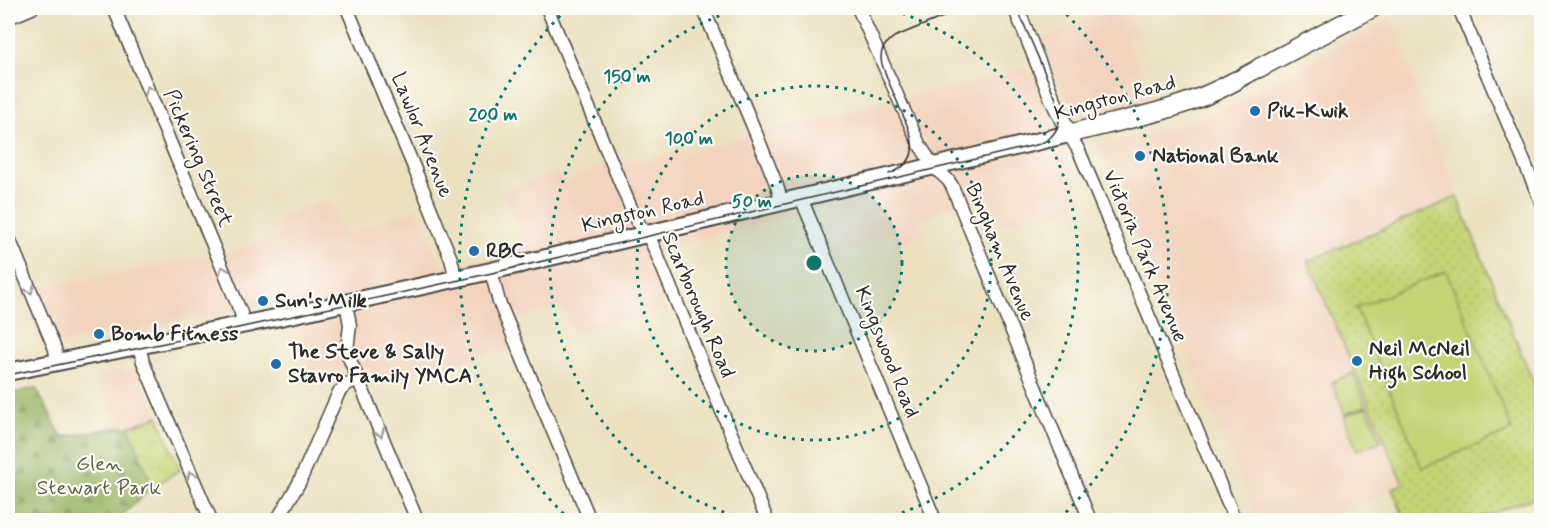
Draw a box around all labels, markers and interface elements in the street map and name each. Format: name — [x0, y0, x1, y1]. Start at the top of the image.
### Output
text: 150 m — [603, 65, 651, 89]
street label: Lawlor Avenue — [384, 68, 460, 202]
street label: Kingston Road — [1051, 68, 1179, 129]
one-way arrow — [144, 85, 156, 96]
street label: Pickering Street — [155, 85, 240, 232]
place label: Pik-Kwik — [1267, 97, 1349, 125]
text: 200 m — [468, 103, 518, 127]
marker: Pik-Kwik — [1248, 104, 1262, 118]
text: 100 m — [665, 127, 713, 151]
place label: National Bank — [1152, 142, 1279, 170]
marker: National Bank — [1133, 149, 1147, 163]
street label: Victoria Park Avenue — [1096, 165, 1194, 347]
street label: Bingham Avenue — [957, 179, 1042, 326]
street label: Kingston Road — [579, 184, 707, 241]
text: 50 m — [732, 190, 772, 214]
street label: Scarborough Road — [655, 228, 741, 382]
place label: RBC — [486, 237, 525, 265]
marker: RBC — [467, 244, 481, 258]
centre of rings — [804, 253, 824, 273]
one-way arrow — [218, 265, 230, 276]
street label: Kingswood Road — [847, 282, 926, 422]
one-way arrow — [23, 283, 35, 294]
place label: Sun's Milk — [275, 287, 367, 315]
marker: Sun's Milk — [256, 294, 270, 308]
place label: Bomb Fitness — [111, 320, 239, 348]
marker: Bomb Fitness — [92, 327, 106, 341]
place label: Neil McNeil High School — [1369, 335, 1470, 389]
place label: The Steve & Sally Stavro Family YMCA — [288, 338, 472, 390]
marker: Neil McNeil High School — [1350, 354, 1364, 368]
marker: The Steve & Sally Stavro Family YMCA — [269, 357, 283, 371]
one-way arrow — [373, 426, 385, 437]
park label: Glen Stewart Park — [37, 450, 161, 502]
one-way arrow — [186, 470, 198, 481]

